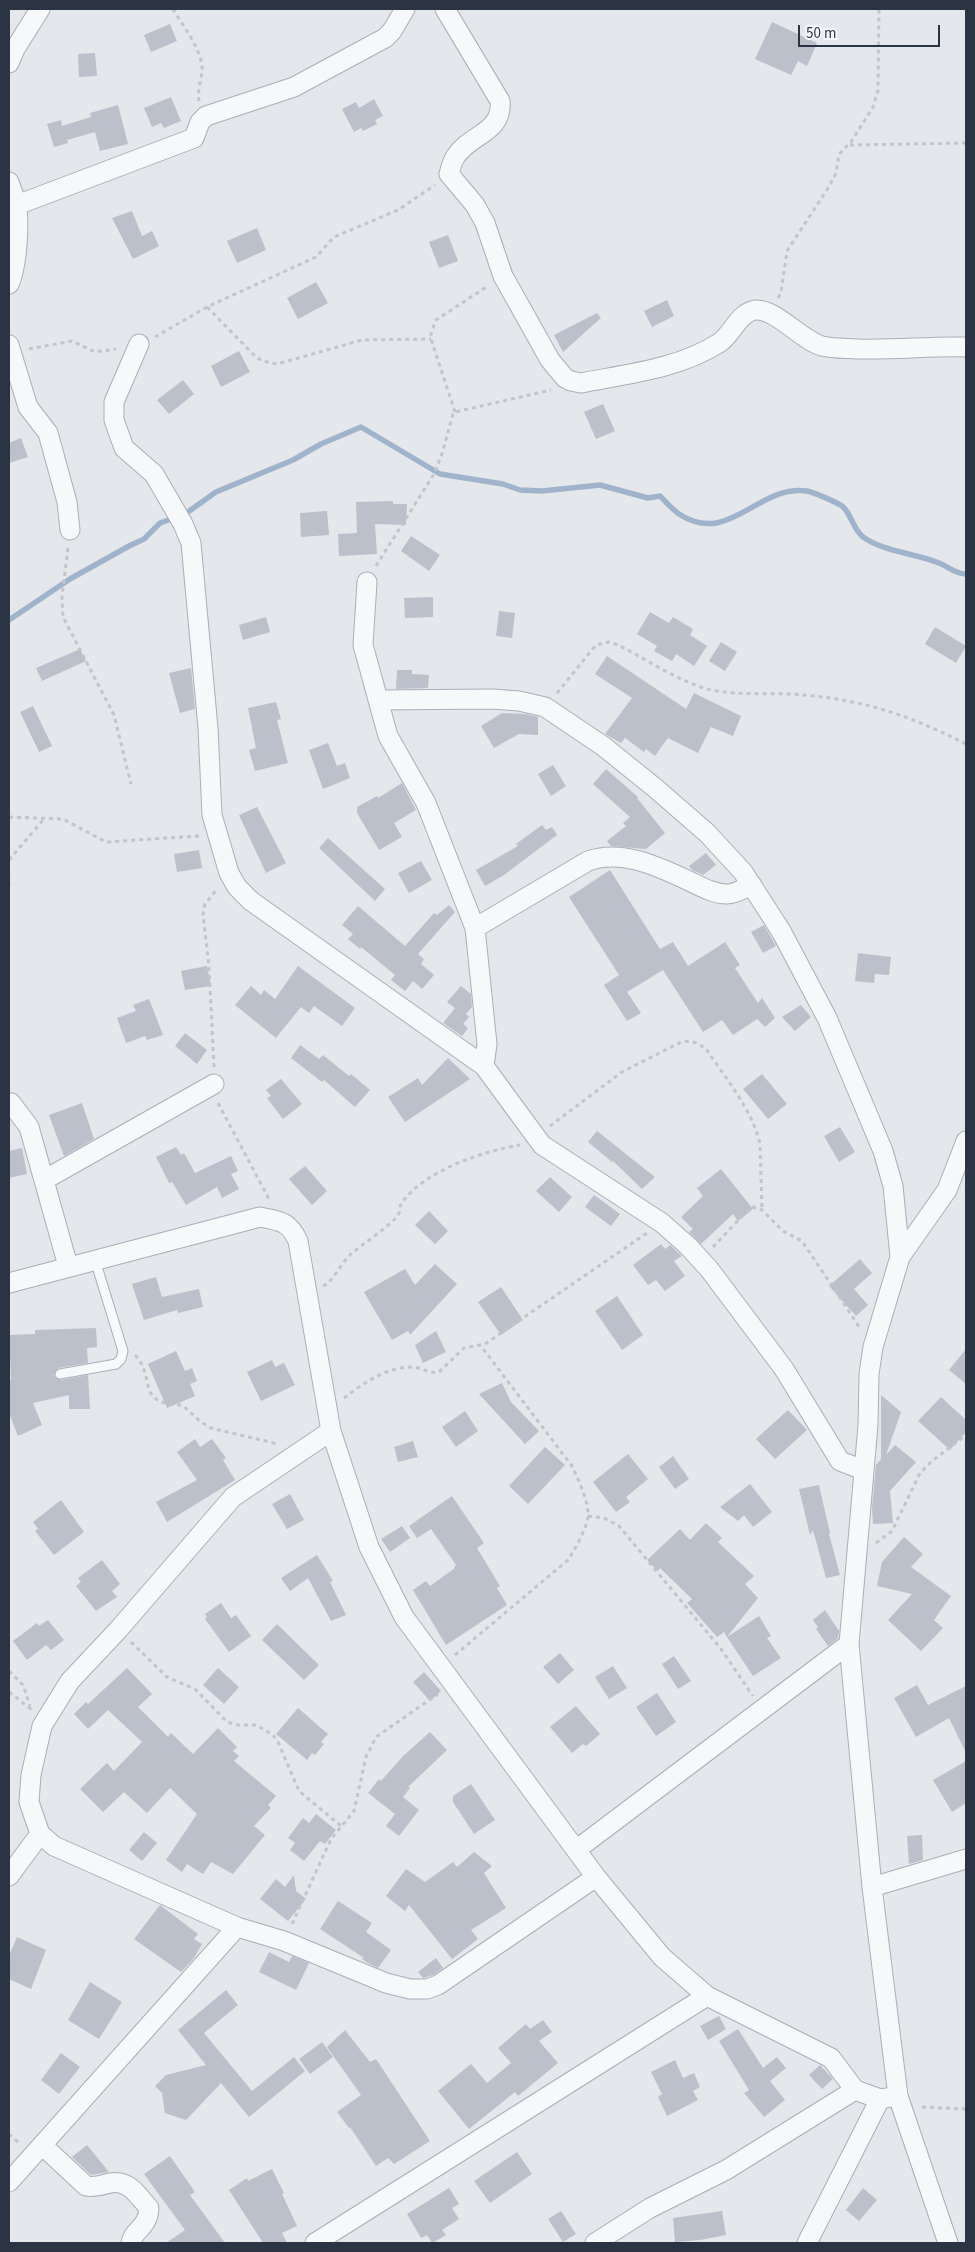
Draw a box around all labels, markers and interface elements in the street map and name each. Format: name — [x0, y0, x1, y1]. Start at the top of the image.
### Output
scale bar — [800, 15, 942, 47]
text: 50 m — [806, 23, 836, 44]

